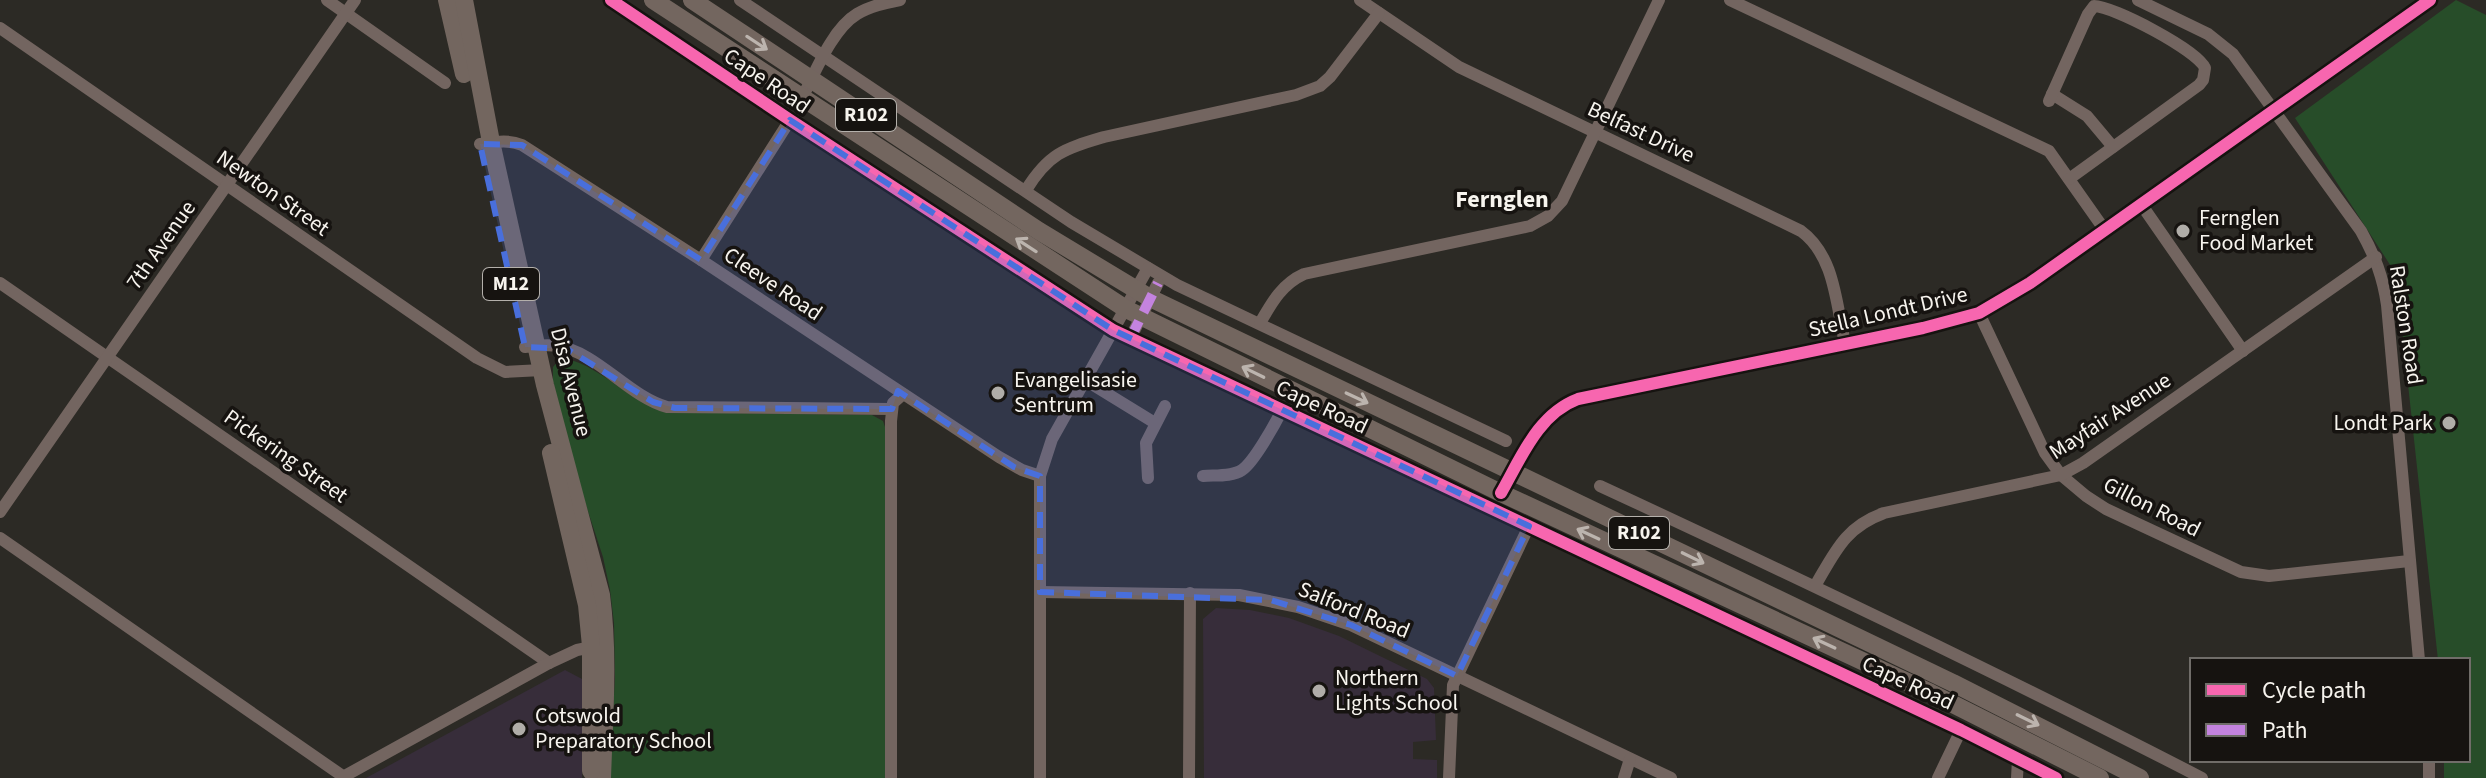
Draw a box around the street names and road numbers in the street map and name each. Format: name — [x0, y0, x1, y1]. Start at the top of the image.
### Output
street label: Cape Road — [717, 40, 817, 122]
street label: Belfast Drive — [1582, 93, 1700, 171]
road number: R102 — [836, 99, 896, 131]
street label: Newton Street — [210, 142, 337, 244]
street label: 7th Avenue — [118, 194, 204, 296]
street label: Cleeve Road — [717, 239, 829, 329]
street label: Ralston Road — [2381, 263, 2431, 387]
road number: M12 — [483, 268, 539, 300]
street label: Stella Londt Drive — [1805, 278, 1971, 346]
street label: Disa Avenue — [542, 324, 600, 440]
street label: Mayfair Avenue — [2043, 364, 2177, 467]
street label: Cape Road — [1271, 372, 1373, 442]
street label: Pickering Street — [217, 401, 355, 511]
street label: Gillon Road — [2098, 469, 2206, 545]
road number: R102 — [1609, 517, 1669, 549]
street label: Salford Road — [1293, 573, 1415, 647]
street label: Cape Road — [1857, 648, 1959, 718]

